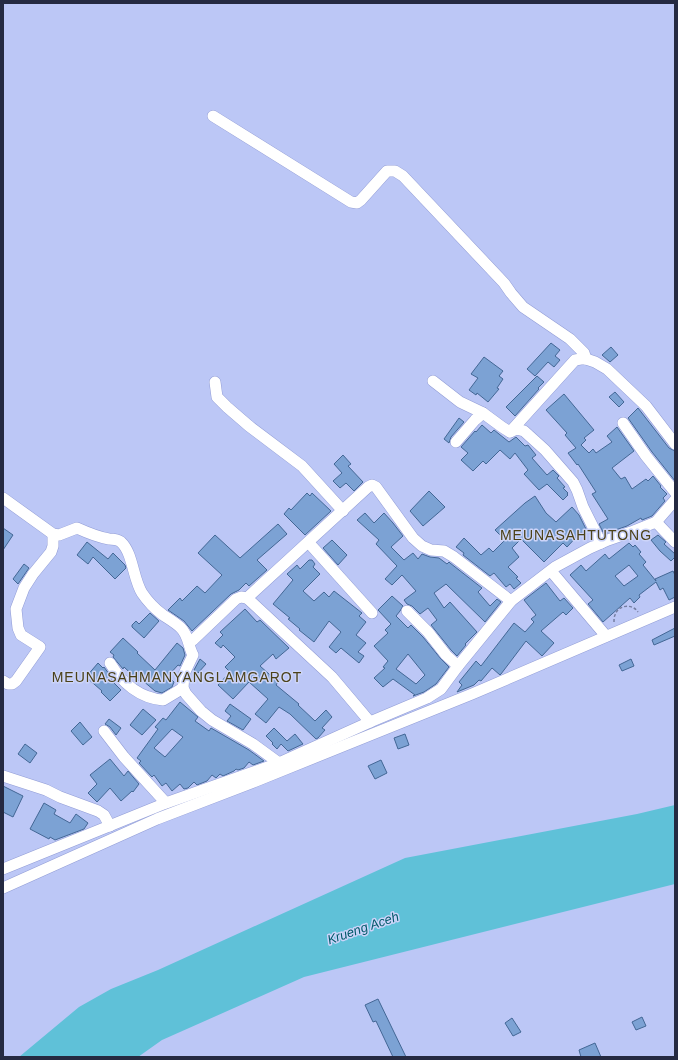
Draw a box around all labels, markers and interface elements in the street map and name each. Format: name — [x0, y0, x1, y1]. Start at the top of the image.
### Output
district label: MEUNASAHTUTONG — [500, 527, 652, 543]
district label: MEUNASAHMANYANGLAMGAROT — [52, 669, 302, 685]
water label: Krueng Aceh — [325, 909, 401, 947]

